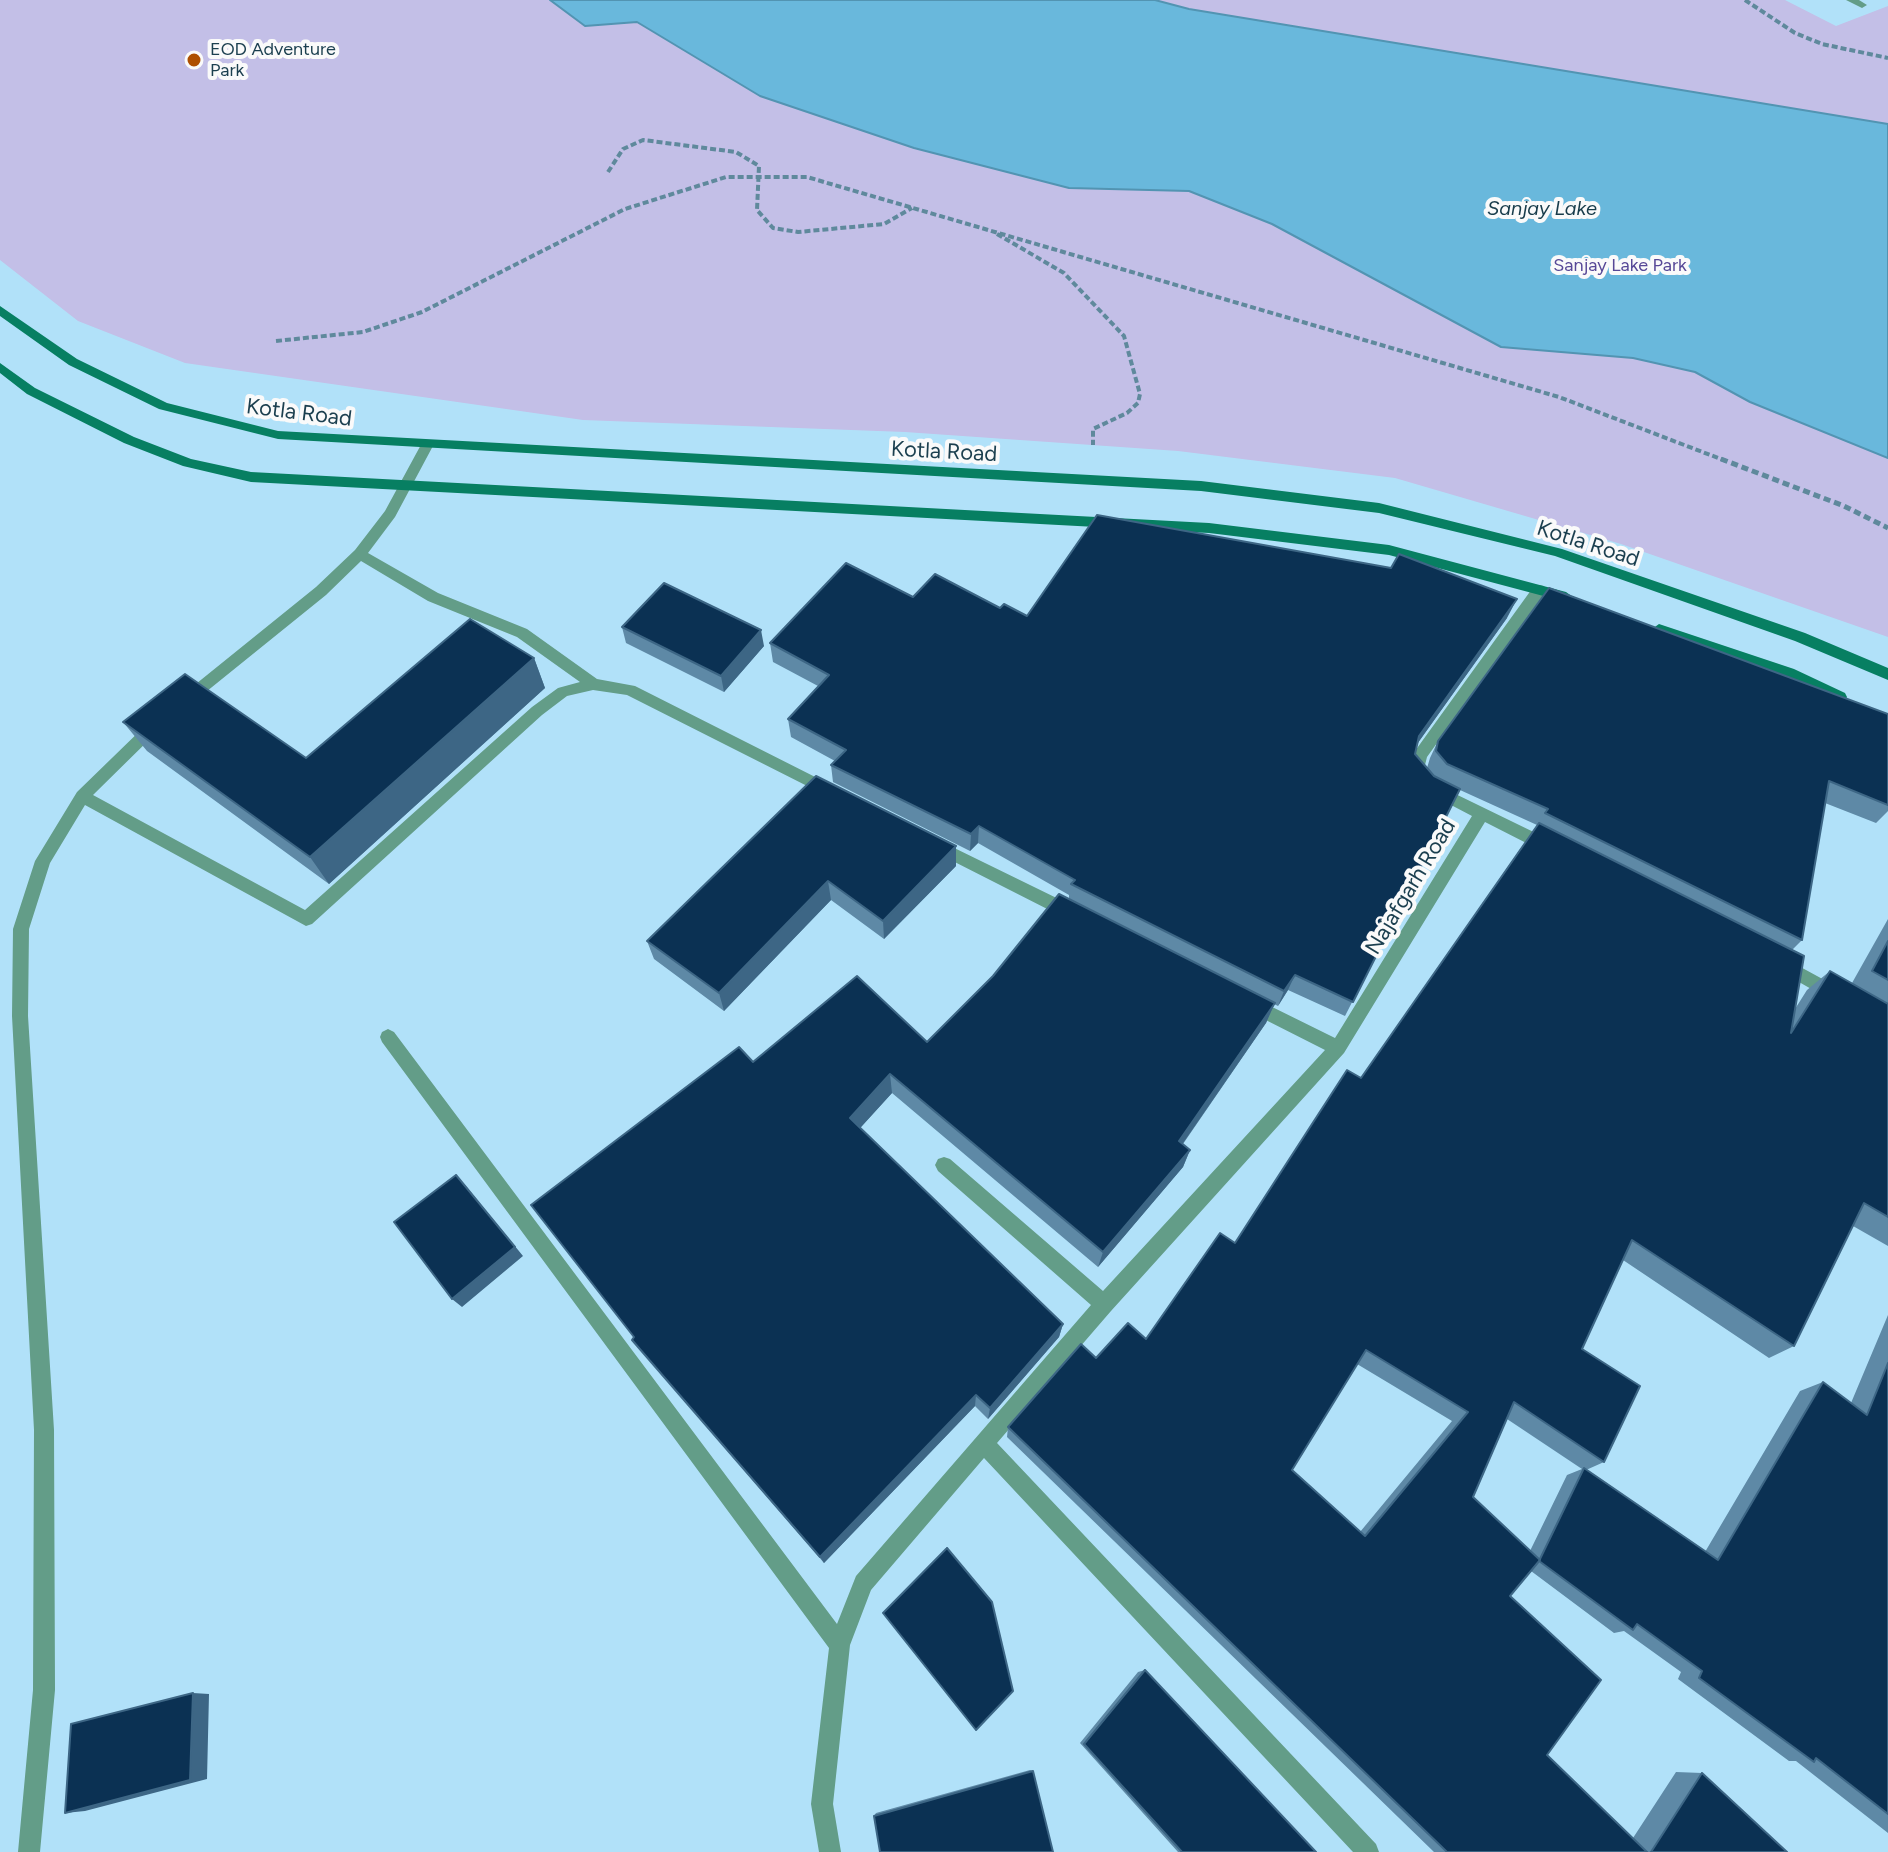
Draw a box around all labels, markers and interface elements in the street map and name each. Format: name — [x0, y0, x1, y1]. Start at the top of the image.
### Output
place label: EOD Adventure Park — [210, 39, 336, 82]
marker: EOD Adventure Park — [185, 51, 203, 69]
water label: Sanjay Lake — [1487, 197, 1597, 221]
park label: Sanjay Lake Park — [1553, 255, 1687, 277]
street label: Kotla Road — [245, 393, 353, 433]
street label: Kotla Road — [890, 436, 998, 468]
street label: Kotla Road — [1533, 515, 1643, 573]
street label: Najafgarh Road — [1360, 814, 1462, 960]

